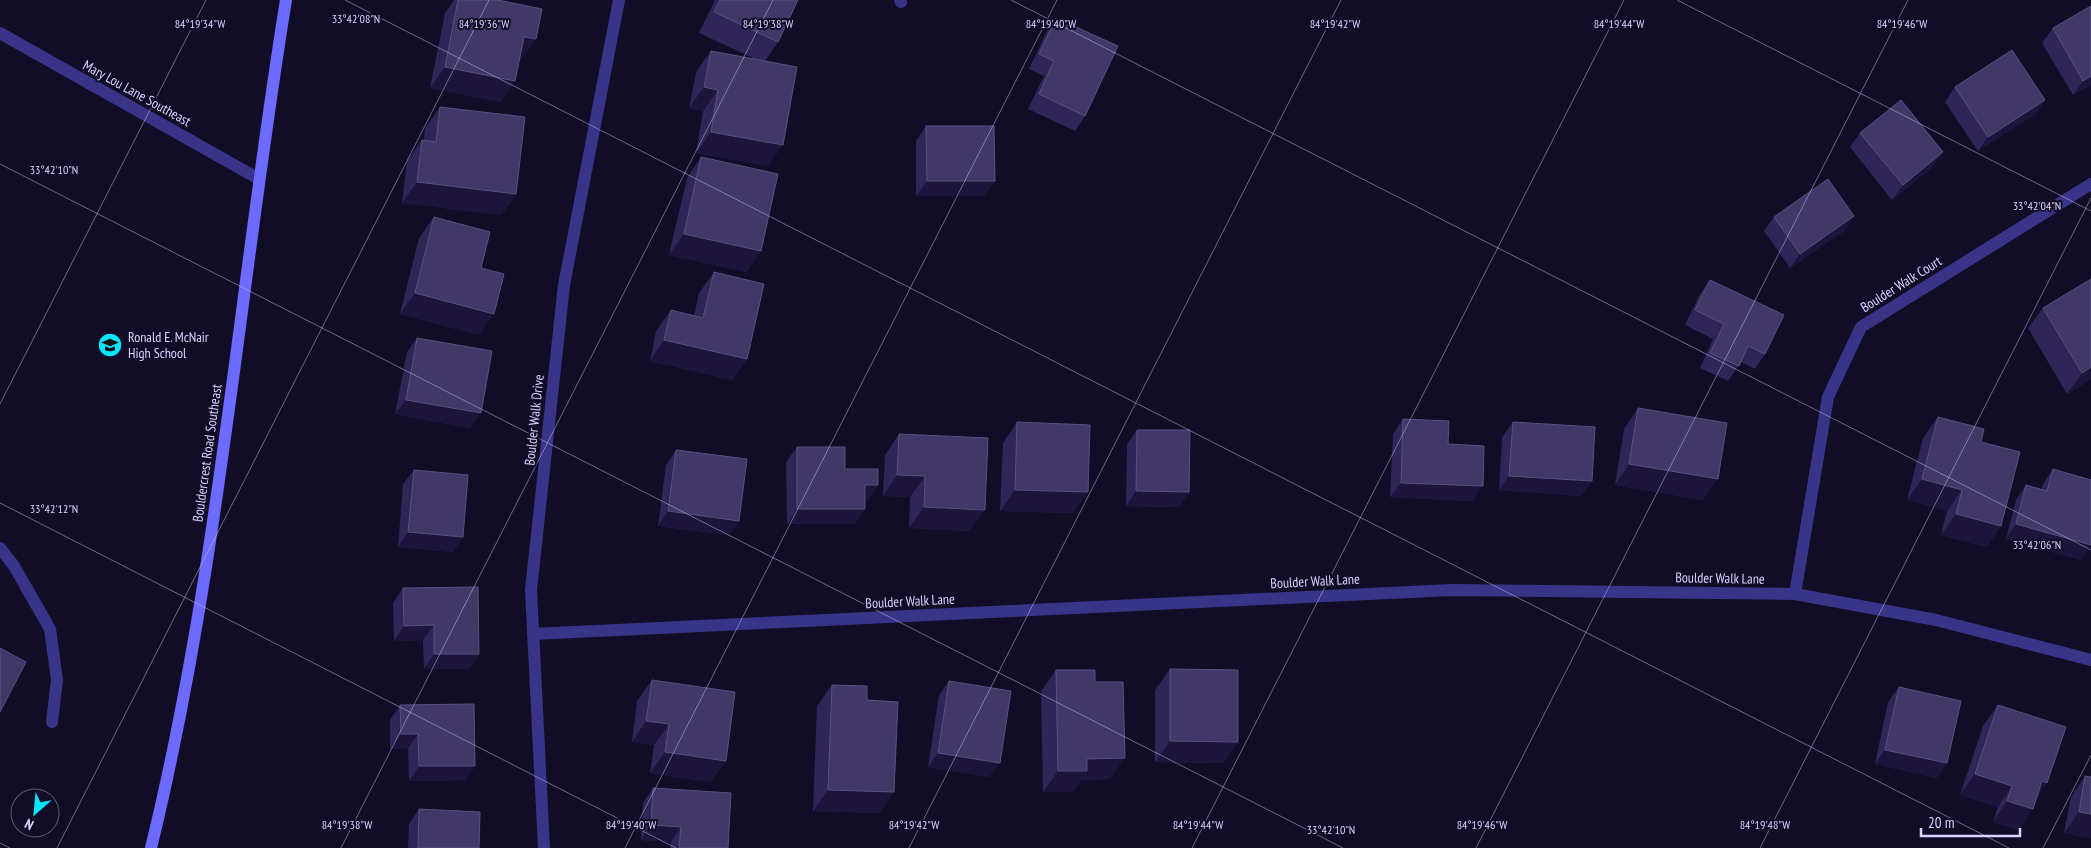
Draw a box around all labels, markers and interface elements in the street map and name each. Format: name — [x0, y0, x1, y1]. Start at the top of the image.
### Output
text: 33°42'08"N — [332, 11, 380, 26]
text: 84°19'34"W — [175, 16, 225, 31]
text: 84°19'36"W — [459, 16, 509, 31]
text: 84°19'38"W — [743, 16, 793, 31]
text: 84°19'40"W — [1026, 16, 1076, 31]
text: 84°19'42"W — [1310, 16, 1360, 31]
text: 84°19'44"W — [1594, 16, 1644, 31]
text: 84°19'46"W — [1877, 16, 1927, 31]
street label: Mary Lou Lane Southeast — [80, 56, 194, 130]
text: 33°42'10"N — [30, 162, 78, 177]
text: 33°42'04"N — [2013, 198, 2061, 213]
street label: Boulder Walk Court — [1857, 252, 1945, 316]
place label: Ronald E. McNair High School — [128, 328, 209, 362]
school or university icon: Ronald E. McNair High School — [97, 332, 123, 358]
street label: Boulder Walk Drive — [520, 373, 548, 467]
street label: Bouldercrest Road Southeast — [188, 383, 226, 523]
text: 33°42'12"N — [30, 501, 78, 516]
text: 33°42'06"N — [2013, 537, 2061, 552]
street label: Boulder Walk Lane — [1675, 568, 1765, 588]
street label: Boulder Walk Lane — [1270, 570, 1360, 592]
street label: Boulder Walk Lane — [865, 590, 955, 612]
north arrow — [10, 788, 60, 838]
scale bar — [1921, 806, 2020, 838]
text: 20 m — [1928, 813, 1954, 832]
text: N — [22, 815, 37, 834]
text: 84°19'38"W — [322, 817, 372, 832]
text: 84°19'40"W — [606, 817, 656, 832]
text: 84°19'42"W — [889, 817, 939, 832]
text: 84°19'44"W — [1173, 817, 1223, 832]
text: 84°19'46"W — [1457, 817, 1507, 832]
text: 84°19'48"W — [1740, 817, 1790, 832]
text: 33°42'10"N — [1307, 822, 1355, 837]

